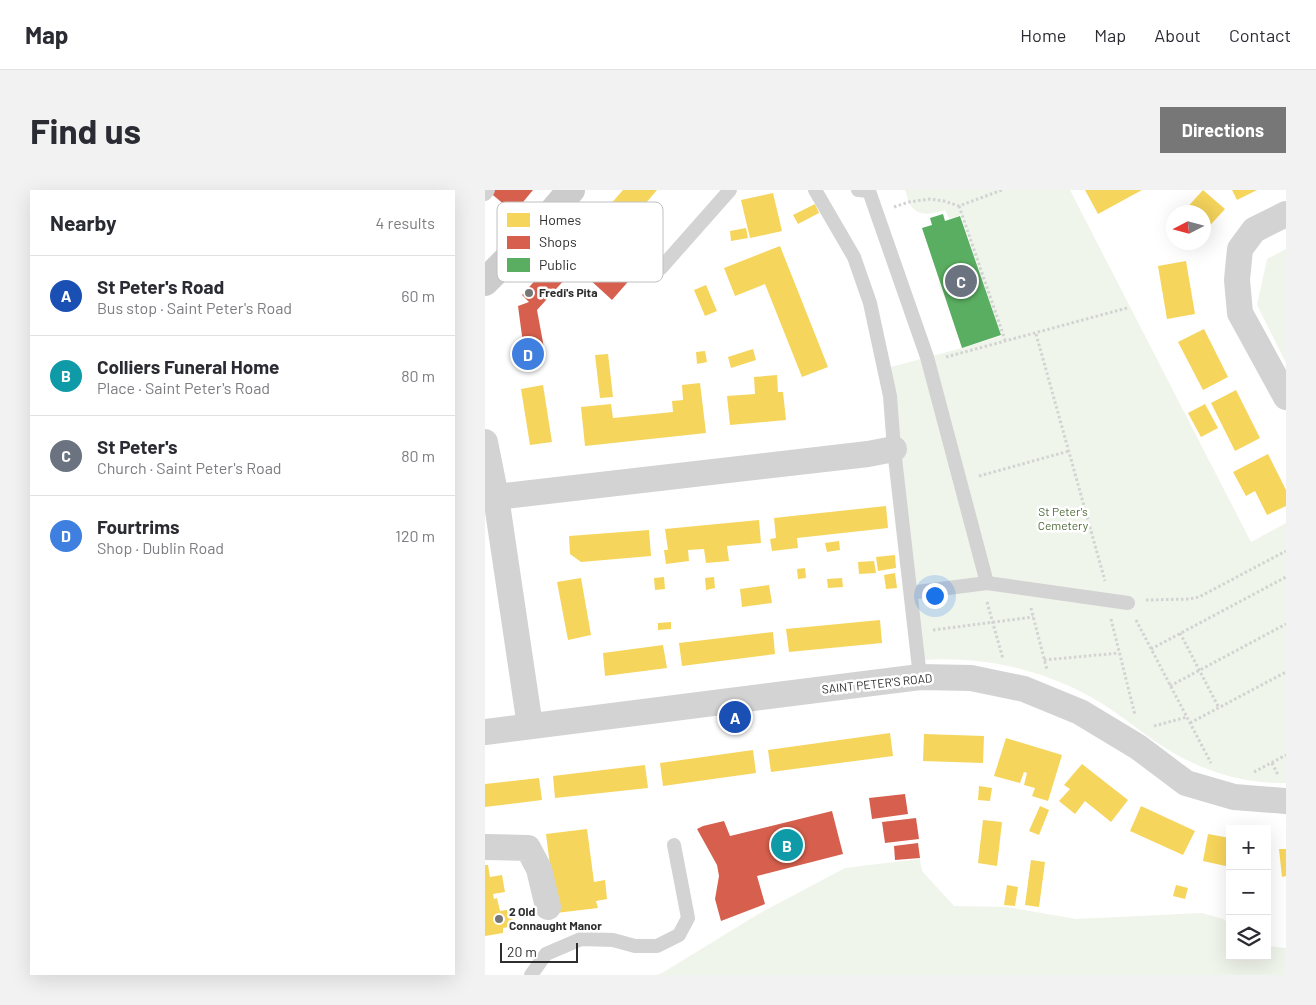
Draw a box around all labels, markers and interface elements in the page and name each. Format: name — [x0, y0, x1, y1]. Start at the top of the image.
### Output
text: Map — [25, 20, 68, 49]
text: Home — [1020, 24, 1066, 46]
text: Map — [1094, 24, 1126, 46]
text: About — [1154, 24, 1201, 46]
text: Contact — [1229, 24, 1291, 46]
button: Directions — [1160, 107, 1286, 153]
text: Find us — [30, 109, 141, 151]
legend — [497, 202, 663, 282]
north arrow — [1166, 205, 1211, 250]
text: Nearby — [50, 210, 116, 235]
text: Homes — [539, 211, 582, 228]
text: 4 results — [375, 213, 435, 232]
text: Shops — [539, 233, 577, 250]
text: Public — [539, 256, 577, 273]
pin: C — [945, 262, 977, 300]
text: St Peter's Road — [97, 275, 224, 298]
place label: Fredi's Pita — [539, 285, 598, 299]
text: A — [61, 286, 71, 305]
text: 60 m — [401, 286, 435, 305]
marker: Fredi's Pita — [523, 287, 535, 299]
text: Bus stop · Saint Peter's Road — [97, 298, 292, 317]
pin: D — [512, 335, 544, 373]
text: Colliers Funeral Home — [97, 355, 279, 378]
text: B — [61, 366, 71, 385]
text: 80 m — [401, 366, 435, 385]
text: Place · Saint Peter's Road — [97, 378, 270, 397]
text: St Peter's — [97, 435, 178, 458]
text: C — [61, 446, 71, 465]
text: 80 m — [401, 446, 435, 465]
text: Church · Saint Peter's Road — [97, 458, 282, 477]
park label: St Peter's Cemetery — [1038, 504, 1089, 532]
text: Fourtrims — [97, 515, 180, 538]
text: D — [61, 526, 71, 545]
text: 120 m — [395, 526, 435, 545]
text: Shop · Dublin Road — [97, 538, 224, 557]
your location — [922, 583, 948, 609]
street label: SAINT PETER'S ROAD — [821, 670, 933, 696]
pin: A — [719, 698, 751, 736]
map controls — [1226, 825, 1271, 960]
button: + — [1226, 825, 1271, 870]
pin: B — [771, 826, 803, 864]
button: − — [1226, 870, 1271, 915]
place label: 2 Old Connaught Manor — [509, 904, 602, 932]
marker: 2 Old Connaught Manor — [493, 913, 505, 925]
button: layers — [1226, 915, 1271, 960]
scale bar — [500, 940, 577, 963]
text: 20 m — [507, 943, 537, 960]

